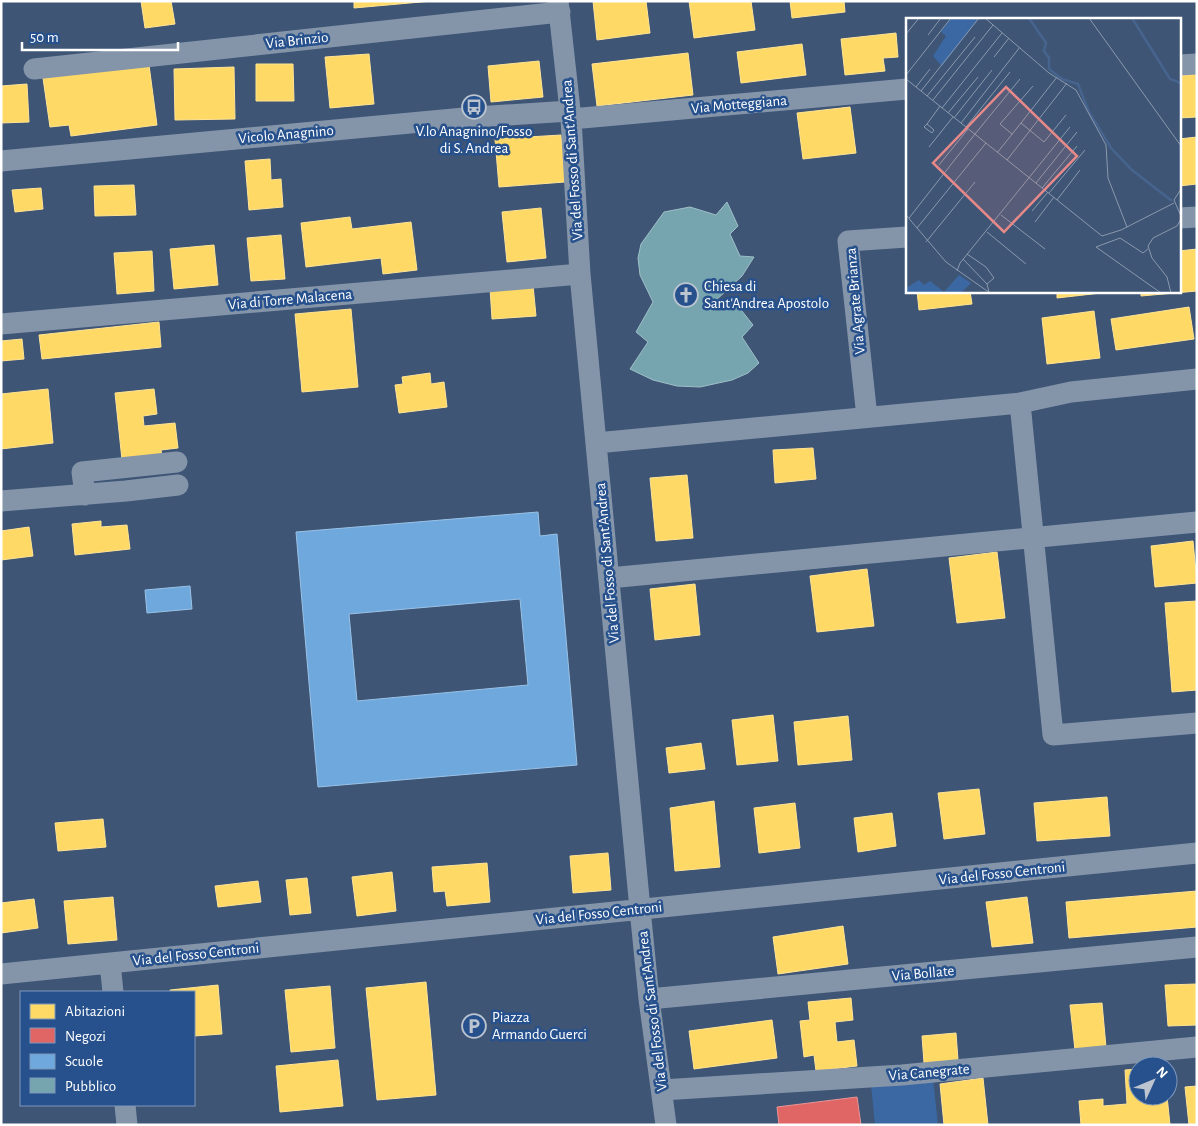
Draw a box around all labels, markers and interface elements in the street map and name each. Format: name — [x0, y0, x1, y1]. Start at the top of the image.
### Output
inset map — [906, 18, 1180, 292]
scale bar — [22, 20, 179, 52]
text: 50 m — [30, 30, 59, 45]
street label: Via Brinzio — [265, 30, 329, 51]
street label: Via del Fosso di Sant'Andrea — [559, 79, 586, 241]
street label: Via Motteggiana — [690, 93, 788, 116]
bus stop icon: V.lo Anagnino/Fosso di S. Andrea — [461, 94, 487, 120]
street label: Vicolo Anagnino — [238, 123, 334, 146]
place label: V.lo Anagnino/Fosso di S. Andrea — [416, 124, 532, 156]
street label: Via Agrate Brianza — [843, 247, 868, 355]
place label: Chiesa di Sant'Andrea Apostolo — [704, 279, 829, 311]
church icon: Chiesa di Sant'Andrea Apostolo — [673, 282, 699, 308]
street label: Via di Torre Malacena — [227, 287, 353, 312]
street label: Via del Fosso di Sant'Andrea — [593, 482, 622, 644]
street label: Via del Fosso Centroni — [938, 859, 1066, 888]
street label: Via del Fosso Centroni — [535, 899, 663, 928]
street label: Via del Fosso di Sant'Andrea — [635, 930, 670, 1092]
street label: Via del Fosso Centroni — [132, 940, 260, 969]
street label: Via Bollate — [891, 963, 955, 984]
legend — [20, 991, 195, 1106]
text: Abitazioni — [65, 1004, 125, 1019]
place label: Piazza Armando Guerci — [492, 1010, 587, 1042]
parking icon: Piazza Armando Guerci — [461, 1013, 487, 1039]
text: Negozi — [65, 1029, 106, 1044]
text: Scuole — [65, 1054, 103, 1069]
north arrow — [1128, 1056, 1178, 1106]
street label: Via Canegrate — [888, 1061, 970, 1084]
text: N — [1153, 1064, 1170, 1081]
text: Pubblico — [65, 1079, 116, 1094]

